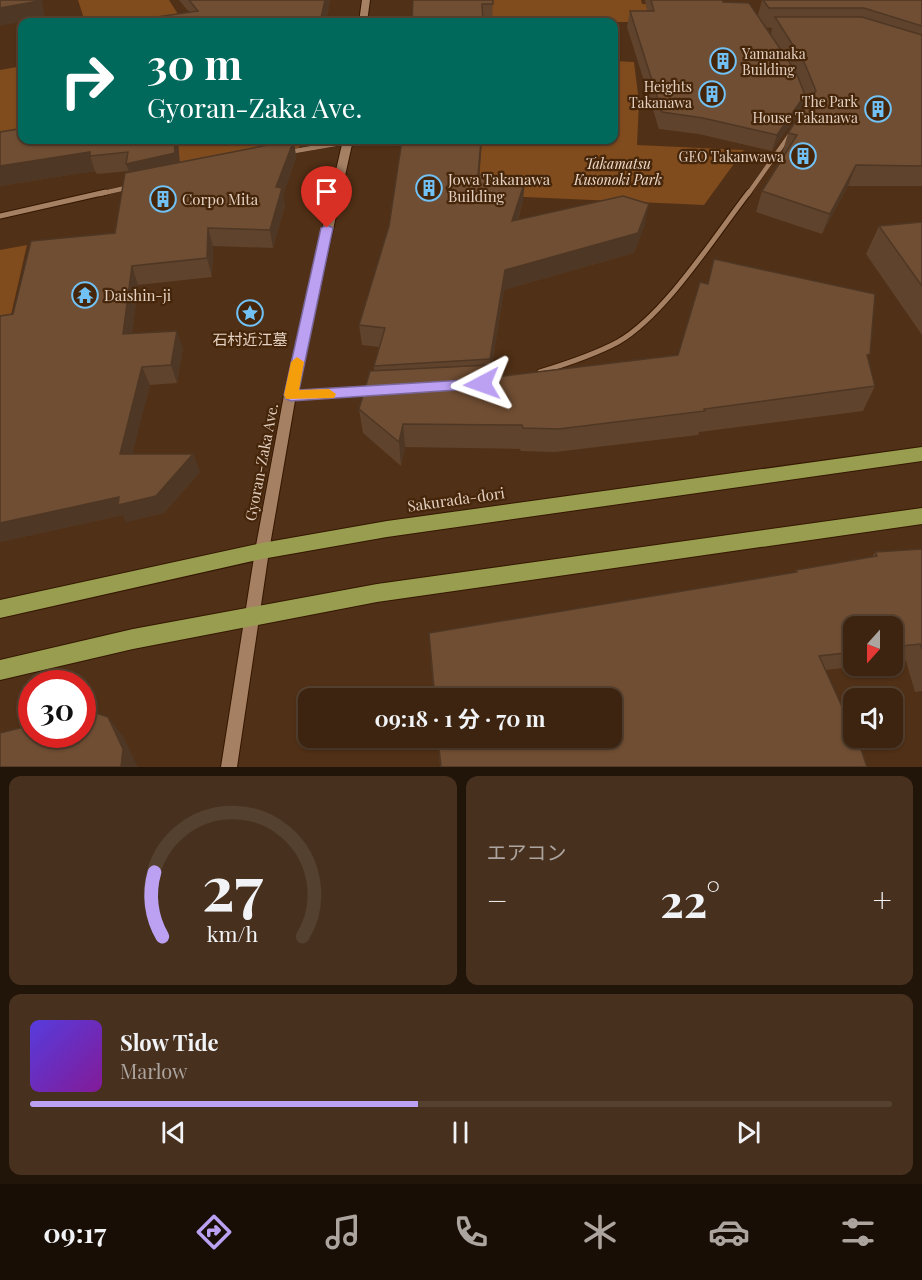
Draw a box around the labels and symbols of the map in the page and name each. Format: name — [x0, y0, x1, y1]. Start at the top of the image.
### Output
place label: Yamanaka Building — [741, 44, 806, 79]
building icon: Yamanaka Building — [708, 46, 738, 76]
place label: Heights Takanawa — [629, 77, 692, 112]
building icon: Heights Takanawa — [697, 79, 727, 109]
place label: The Park House Takanawa — [752, 92, 858, 127]
building icon: The Park House Takanawa — [863, 94, 893, 124]
building icon: GEO Takanwawa — [788, 141, 818, 171]
place label: GEO Takanwawa — [679, 147, 784, 166]
park label: Takamatsu Kusonoki Park — [573, 154, 662, 189]
pin — [301, 166, 352, 228]
place label: Jowa Takanawa Building — [447, 169, 551, 206]
building icon: Jowa Takanawa Building — [414, 173, 444, 203]
building icon: Corpo Mita — [148, 184, 178, 214]
place label: Corpo Mita — [182, 189, 259, 209]
temple icon: Daishin-ji — [70, 280, 100, 310]
place label: Daishin-ji — [104, 285, 172, 305]
place icon: 石村近江墓 — [235, 298, 265, 328]
place label: 石村近江墓 — [212, 329, 288, 349]
position arrow — [450, 352, 514, 416]
street label: Gyoran-Zaka Ave. — [240, 401, 282, 523]
street label: Sakurada-dori — [406, 482, 507, 516]
north arrow — [843, 616, 903, 676]
speed limit sign: 30 — [18, 670, 96, 748]

